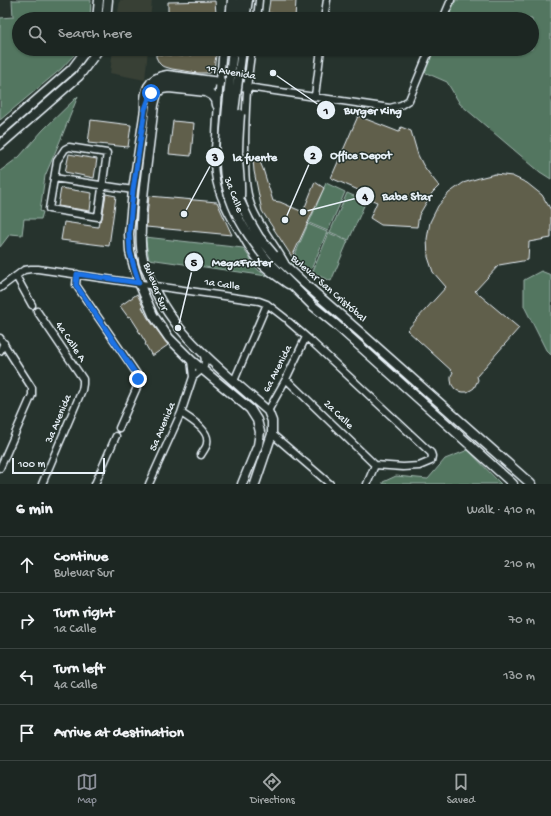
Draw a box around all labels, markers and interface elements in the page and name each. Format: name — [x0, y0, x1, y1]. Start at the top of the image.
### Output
search box — [12, 12, 539, 56]
icon: search — [26, 23, 48, 45]
text: Search here — [58, 25, 132, 43]
street label: 19 Avenida — [205, 63, 257, 83]
route start — [142, 84, 160, 102]
callout: Burger King — [316, 98, 410, 122]
text: 1 — [323, 105, 329, 119]
text: Burger King — [343, 105, 402, 119]
callout: Office Depot — [303, 143, 400, 167]
callout: la fuente — [205, 145, 285, 169]
text: 2 — [310, 150, 316, 164]
text: Office Depot — [330, 150, 393, 164]
text: 3 — [211, 152, 218, 166]
text: la fuente — [232, 152, 278, 166]
street label: 3a Calle — [220, 175, 245, 215]
callout: Babe Star — [355, 184, 440, 208]
text: 4 — [361, 191, 368, 205]
text: Babe Star — [381, 191, 434, 205]
callout: MegaFrater — [184, 250, 280, 274]
street label: Bulevar San Cristóbal — [287, 252, 369, 325]
text: 5 — [191, 257, 198, 271]
text: MegaFrater — [212, 257, 274, 271]
street label: Bulevar Sur — [140, 260, 170, 314]
street label: 1a Calle — [202, 276, 241, 293]
street label: 4a Calle A — [52, 320, 88, 365]
street label: 6a Avenida — [261, 343, 295, 395]
route end — [129, 370, 147, 388]
street label: 3a Avenida — [43, 392, 75, 446]
street label: 2a Calle — [321, 398, 356, 432]
street label: 5a Avenida — [147, 400, 179, 453]
scale bar — [12, 456, 105, 475]
text: 100 m — [18, 459, 45, 471]
text: 6 min — [16, 500, 52, 520]
text: Walk · 410 m — [467, 503, 535, 518]
text: Continue — [54, 548, 108, 566]
icon: ahead — [16, 554, 38, 576]
text: 210 m — [504, 557, 535, 572]
text: Bulevar Sur — [54, 566, 114, 581]
text: Turn right — [54, 604, 114, 622]
icon: right — [16, 610, 38, 632]
text: 70 m — [509, 613, 535, 628]
text: 1a Calle — [54, 622, 96, 637]
text: Turn left — [54, 660, 105, 678]
icon: left — [16, 666, 38, 688]
text: 130 m — [503, 669, 535, 684]
text: 4a Calle — [54, 678, 97, 693]
icon: arrive — [16, 722, 38, 744]
text: Arrive at destination — [54, 724, 184, 742]
tab: Map — [76, 771, 98, 807]
tab: Directions — [250, 771, 295, 807]
tab: Saved — [447, 771, 475, 807]

